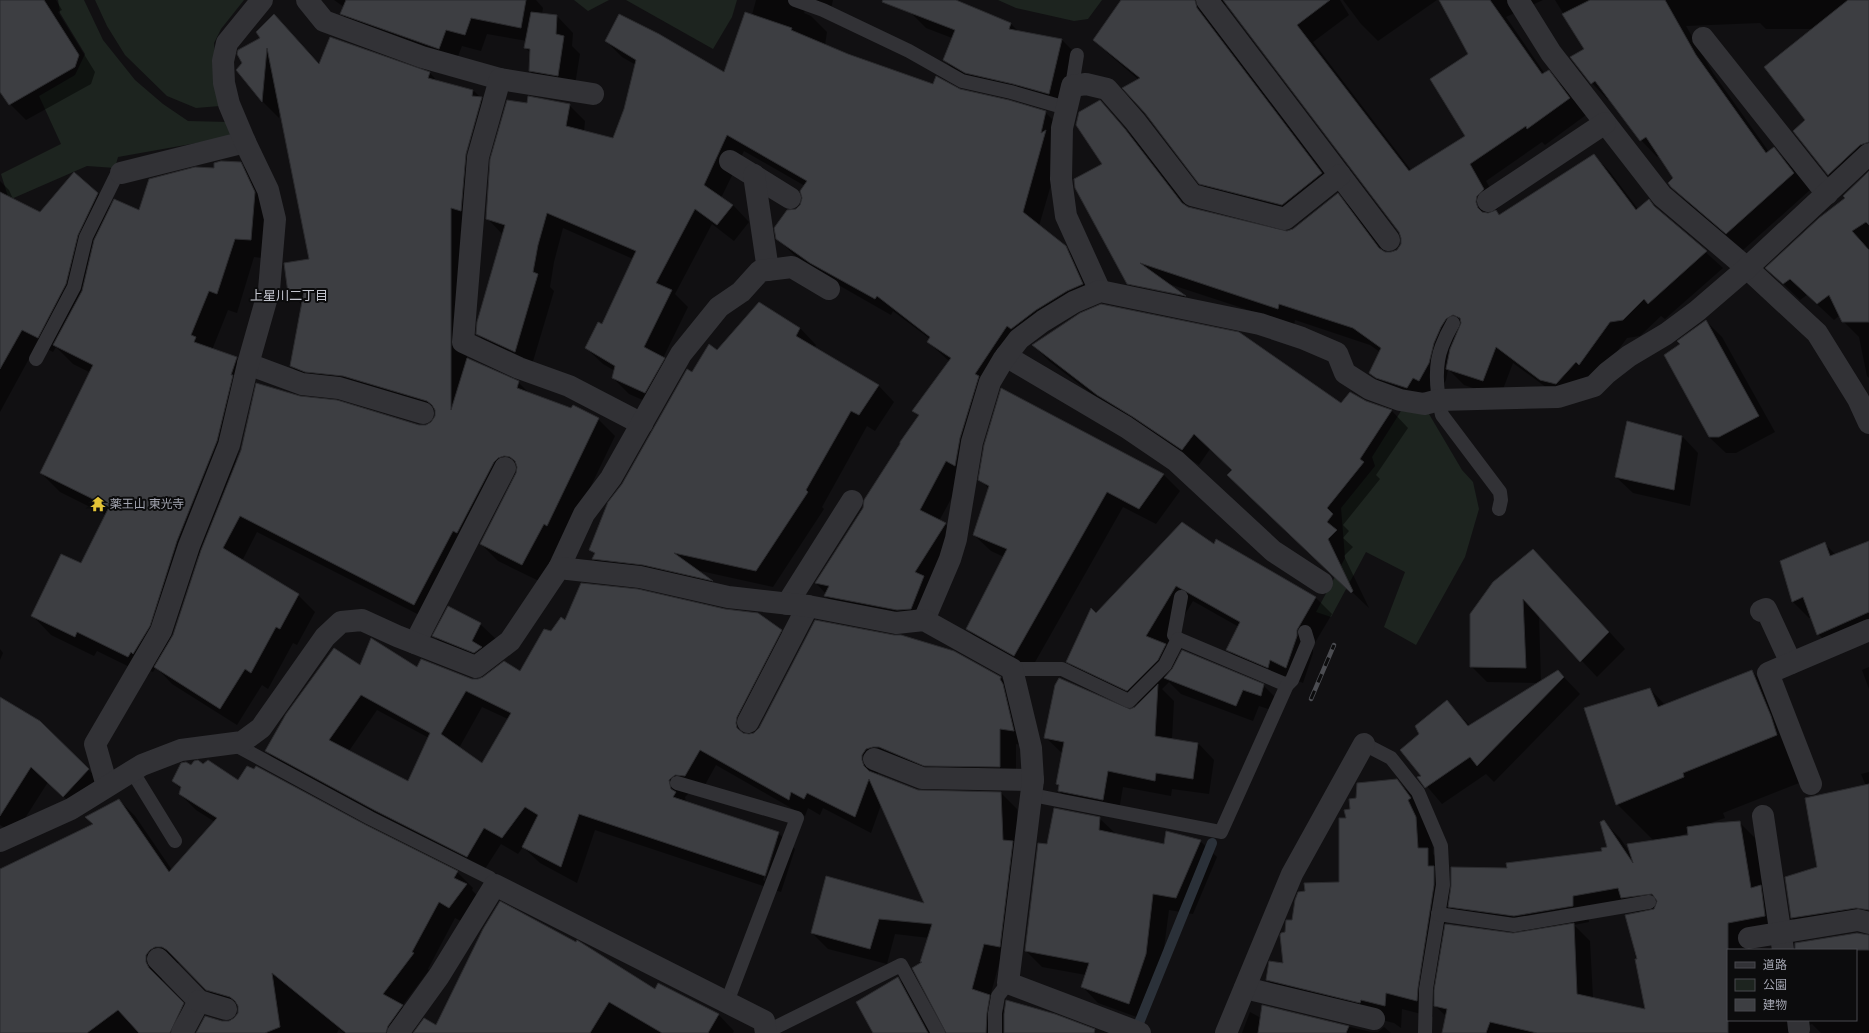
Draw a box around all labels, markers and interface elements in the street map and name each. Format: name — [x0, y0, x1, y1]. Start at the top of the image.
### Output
district label: 上星川二丁目 — [250, 287, 328, 305]
temple icon: 薬王山 東光寺 — [89, 495, 107, 513]
place label: 薬王山 東光寺 — [110, 496, 184, 513]
legend — [1727, 949, 1857, 1021]
text: 道路 — [1763, 957, 1787, 974]
text: 公園 — [1763, 977, 1787, 994]
text: 建物 — [1763, 997, 1787, 1014]

